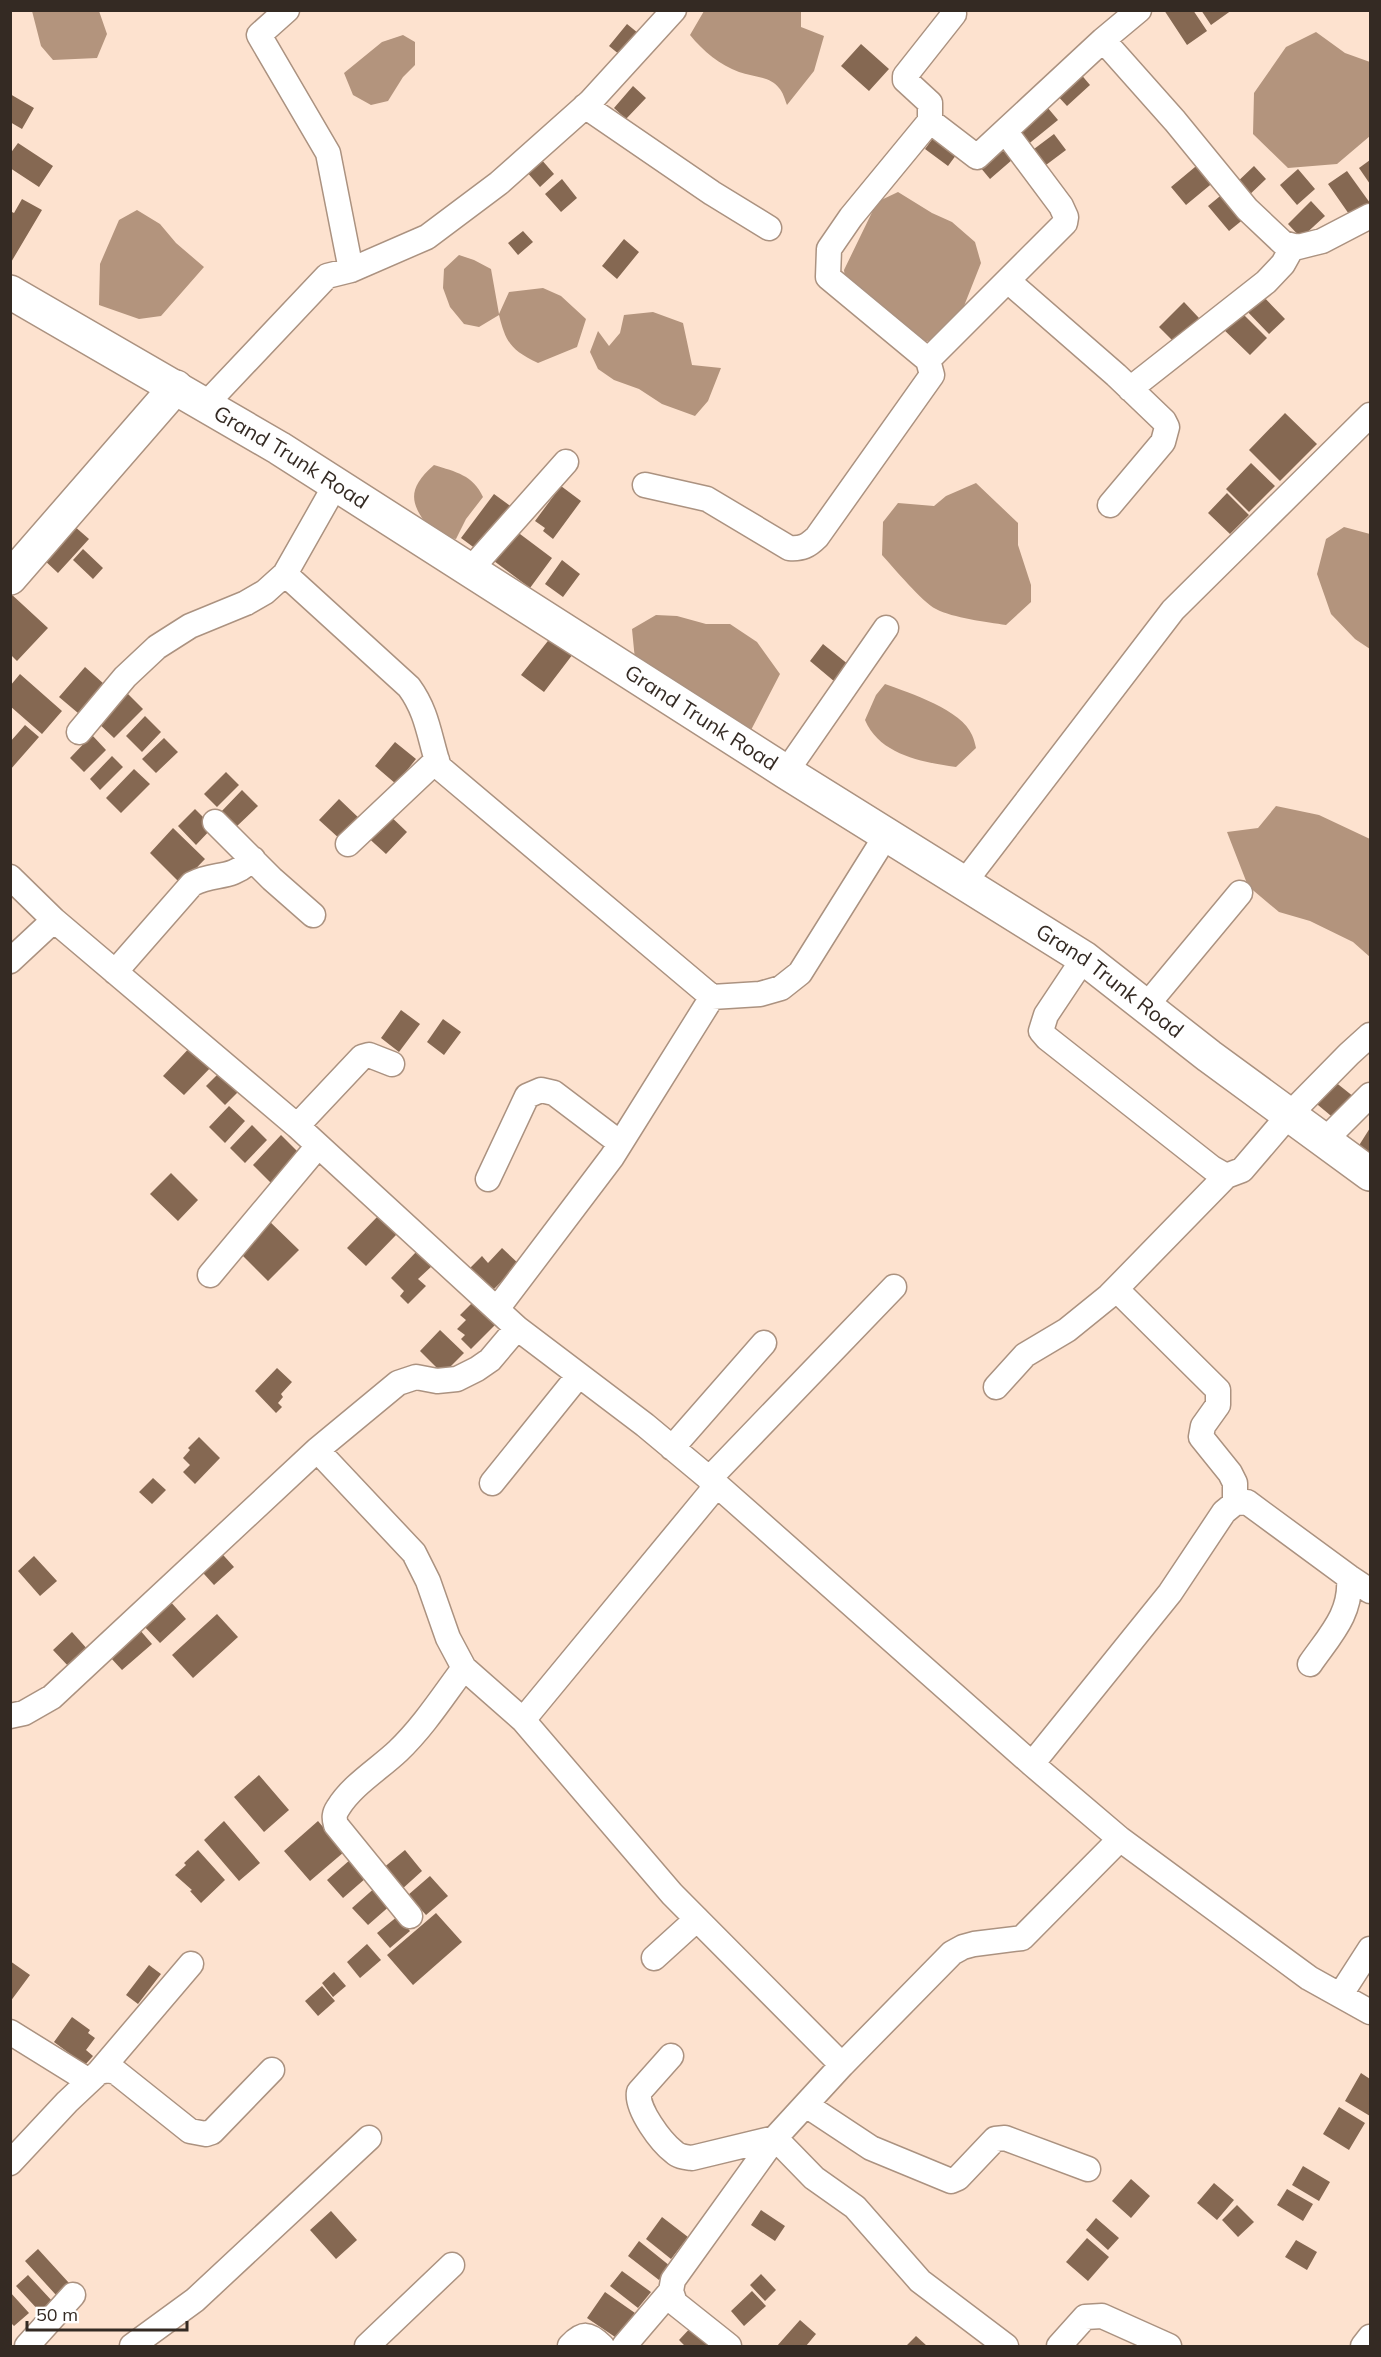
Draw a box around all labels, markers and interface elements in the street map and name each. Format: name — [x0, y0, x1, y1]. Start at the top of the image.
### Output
street label: Grand Trunk Road — [209, 399, 374, 514]
street label: Grand Trunk Road — [620, 658, 783, 776]
street label: Grand Trunk Road — [1032, 917, 1189, 1043]
scale bar — [27, 2294, 188, 2332]
text: 50 m — [36, 2303, 78, 2326]

